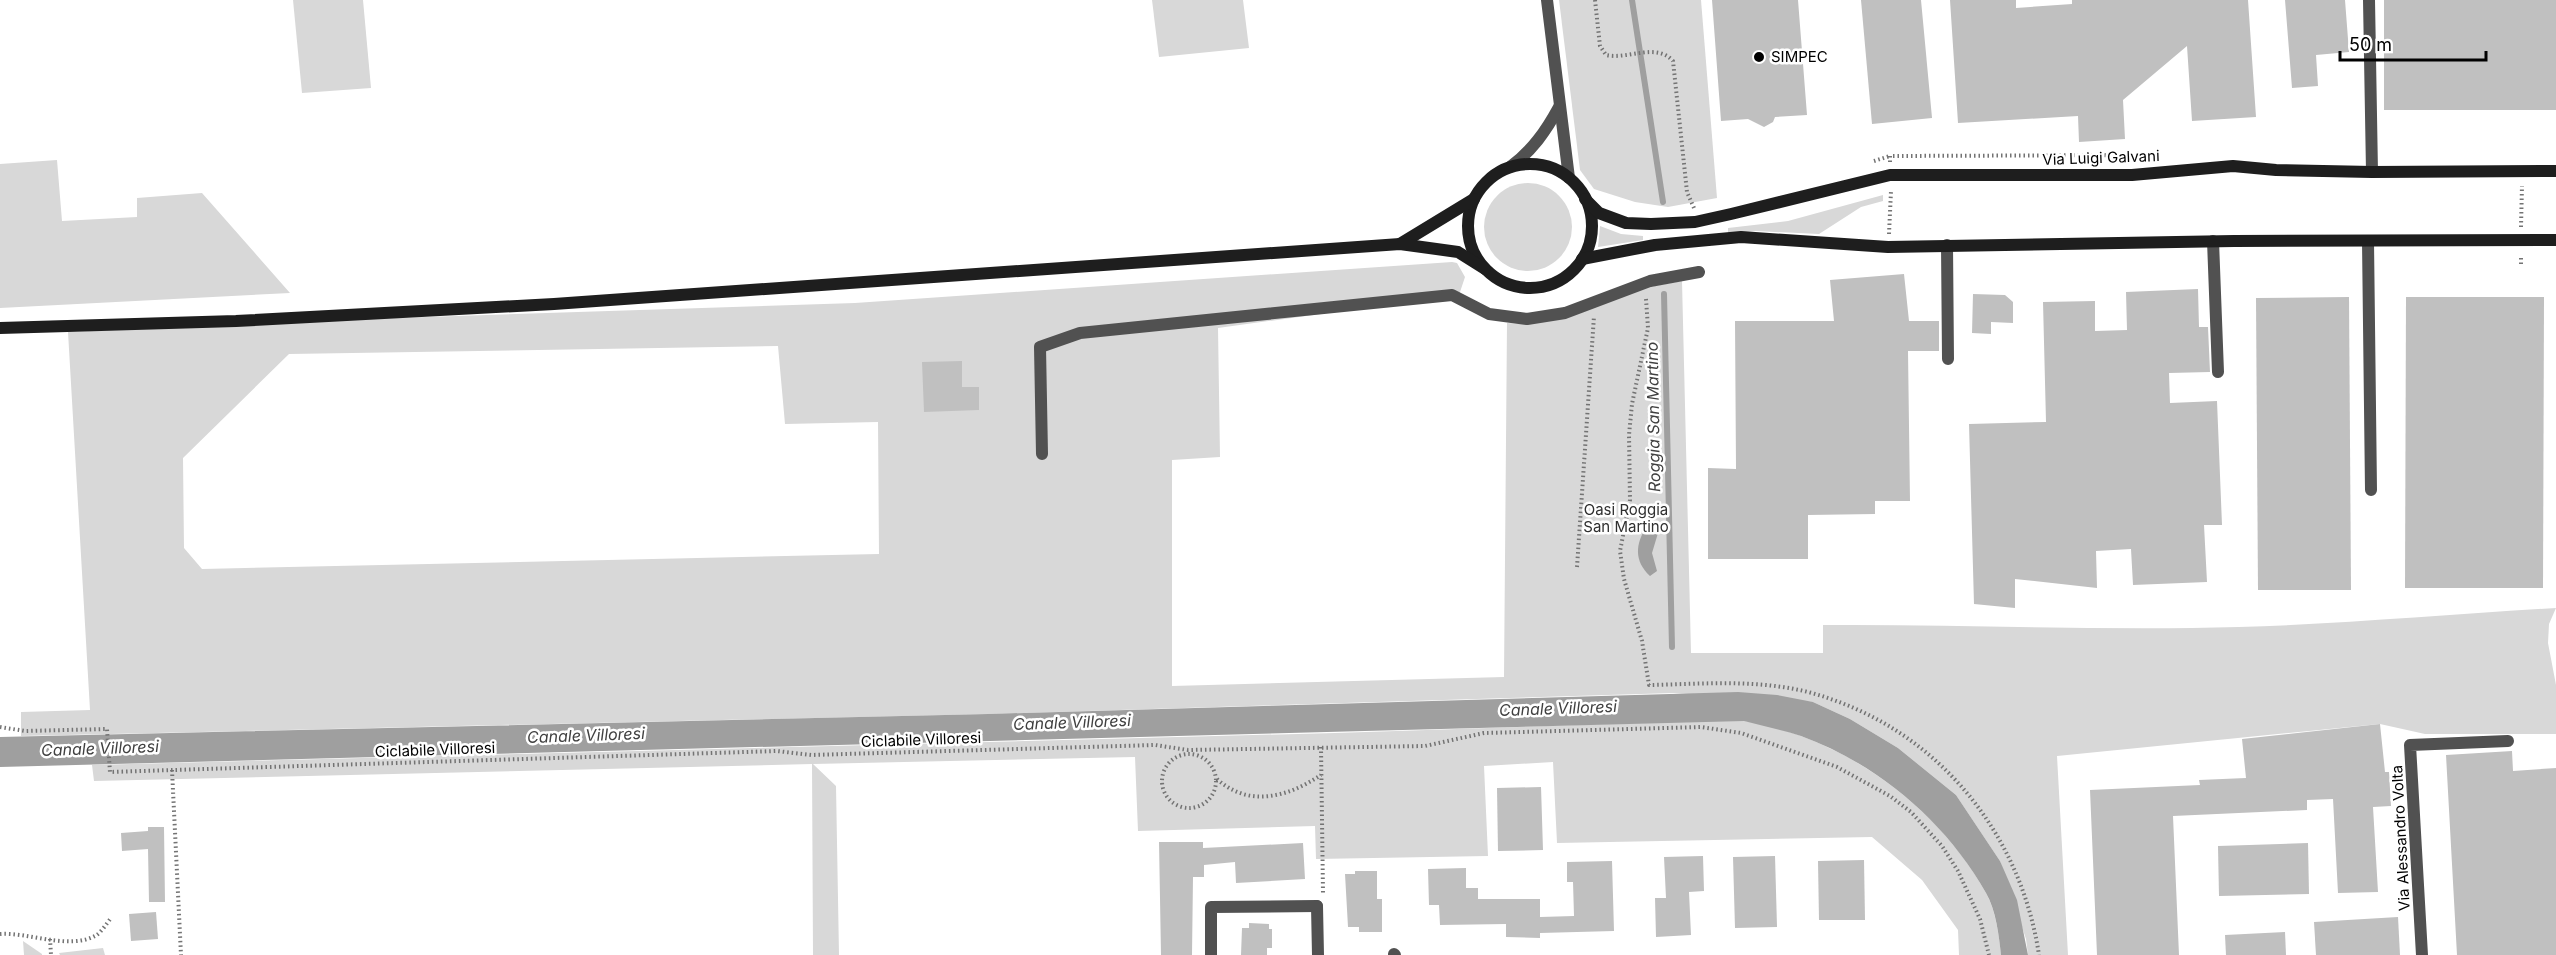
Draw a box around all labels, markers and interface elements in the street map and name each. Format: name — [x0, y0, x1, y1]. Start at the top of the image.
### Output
scale bar — [2340, 24, 2486, 62]
text: 50 m — [2349, 34, 2392, 55]
place label: SIMPEC — [1771, 47, 1828, 66]
marker: SIMPEC — [1752, 50, 1766, 64]
street label: Via Luigi Galvani — [2042, 146, 2160, 169]
water label: Roggia San Martino — [1642, 342, 1664, 492]
park label: Oasi Roggia San Martino — [1583, 500, 1669, 536]
water label: Canale Villoresi — [1499, 696, 1618, 720]
water label: Canale Villoresi — [1013, 710, 1132, 734]
water label: Canale Villoresi — [527, 723, 646, 747]
street label: Ciclabile Villoresi — [860, 728, 982, 751]
water label: Canale Villoresi — [41, 736, 160, 760]
street label: Ciclabile Villoresi — [374, 738, 496, 761]
street label: Via Alessandro Volta — [2387, 765, 2414, 911]

